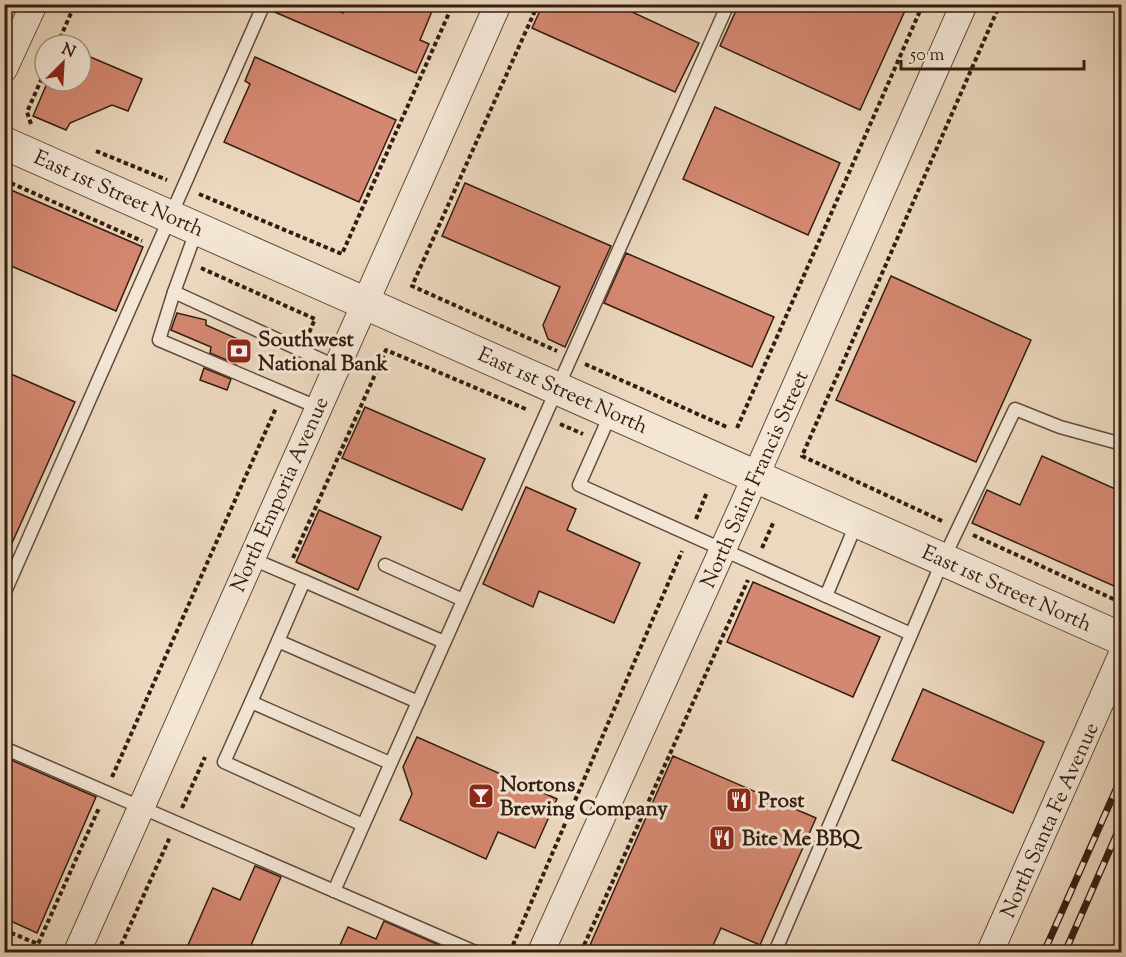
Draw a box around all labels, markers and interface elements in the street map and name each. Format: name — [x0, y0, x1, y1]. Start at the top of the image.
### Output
north arrow — [33, 33, 93, 93]
scale bar — [901, 33, 1084, 71]
text: N — [58, 38, 79, 65]
text: 50 m — [909, 43, 945, 69]
street label: East 1st Street North — [28, 144, 208, 246]
place label: Southwest National Bank — [258, 326, 388, 380]
bank icon: Southwest National Bank — [224, 336, 254, 366]
street label: East 1st Street North — [472, 341, 652, 443]
street label: North Saint Francis Street — [694, 366, 817, 593]
street label: North Emporia Avenue — [224, 392, 337, 597]
street label: East 1st Street North — [916, 539, 1096, 641]
street label: North Santa Fe Avenue — [994, 718, 1107, 923]
place label: Nortons Brewing Company — [500, 771, 668, 825]
bar icon: Nortons Brewing Company — [466, 781, 496, 811]
restaurant icon: Prost — [724, 785, 754, 815]
place label: Prost — [758, 787, 805, 817]
restaurant icon: Bite Me BBQ — [707, 823, 737, 853]
place label: Bite Me BBQ — [742, 825, 863, 855]

